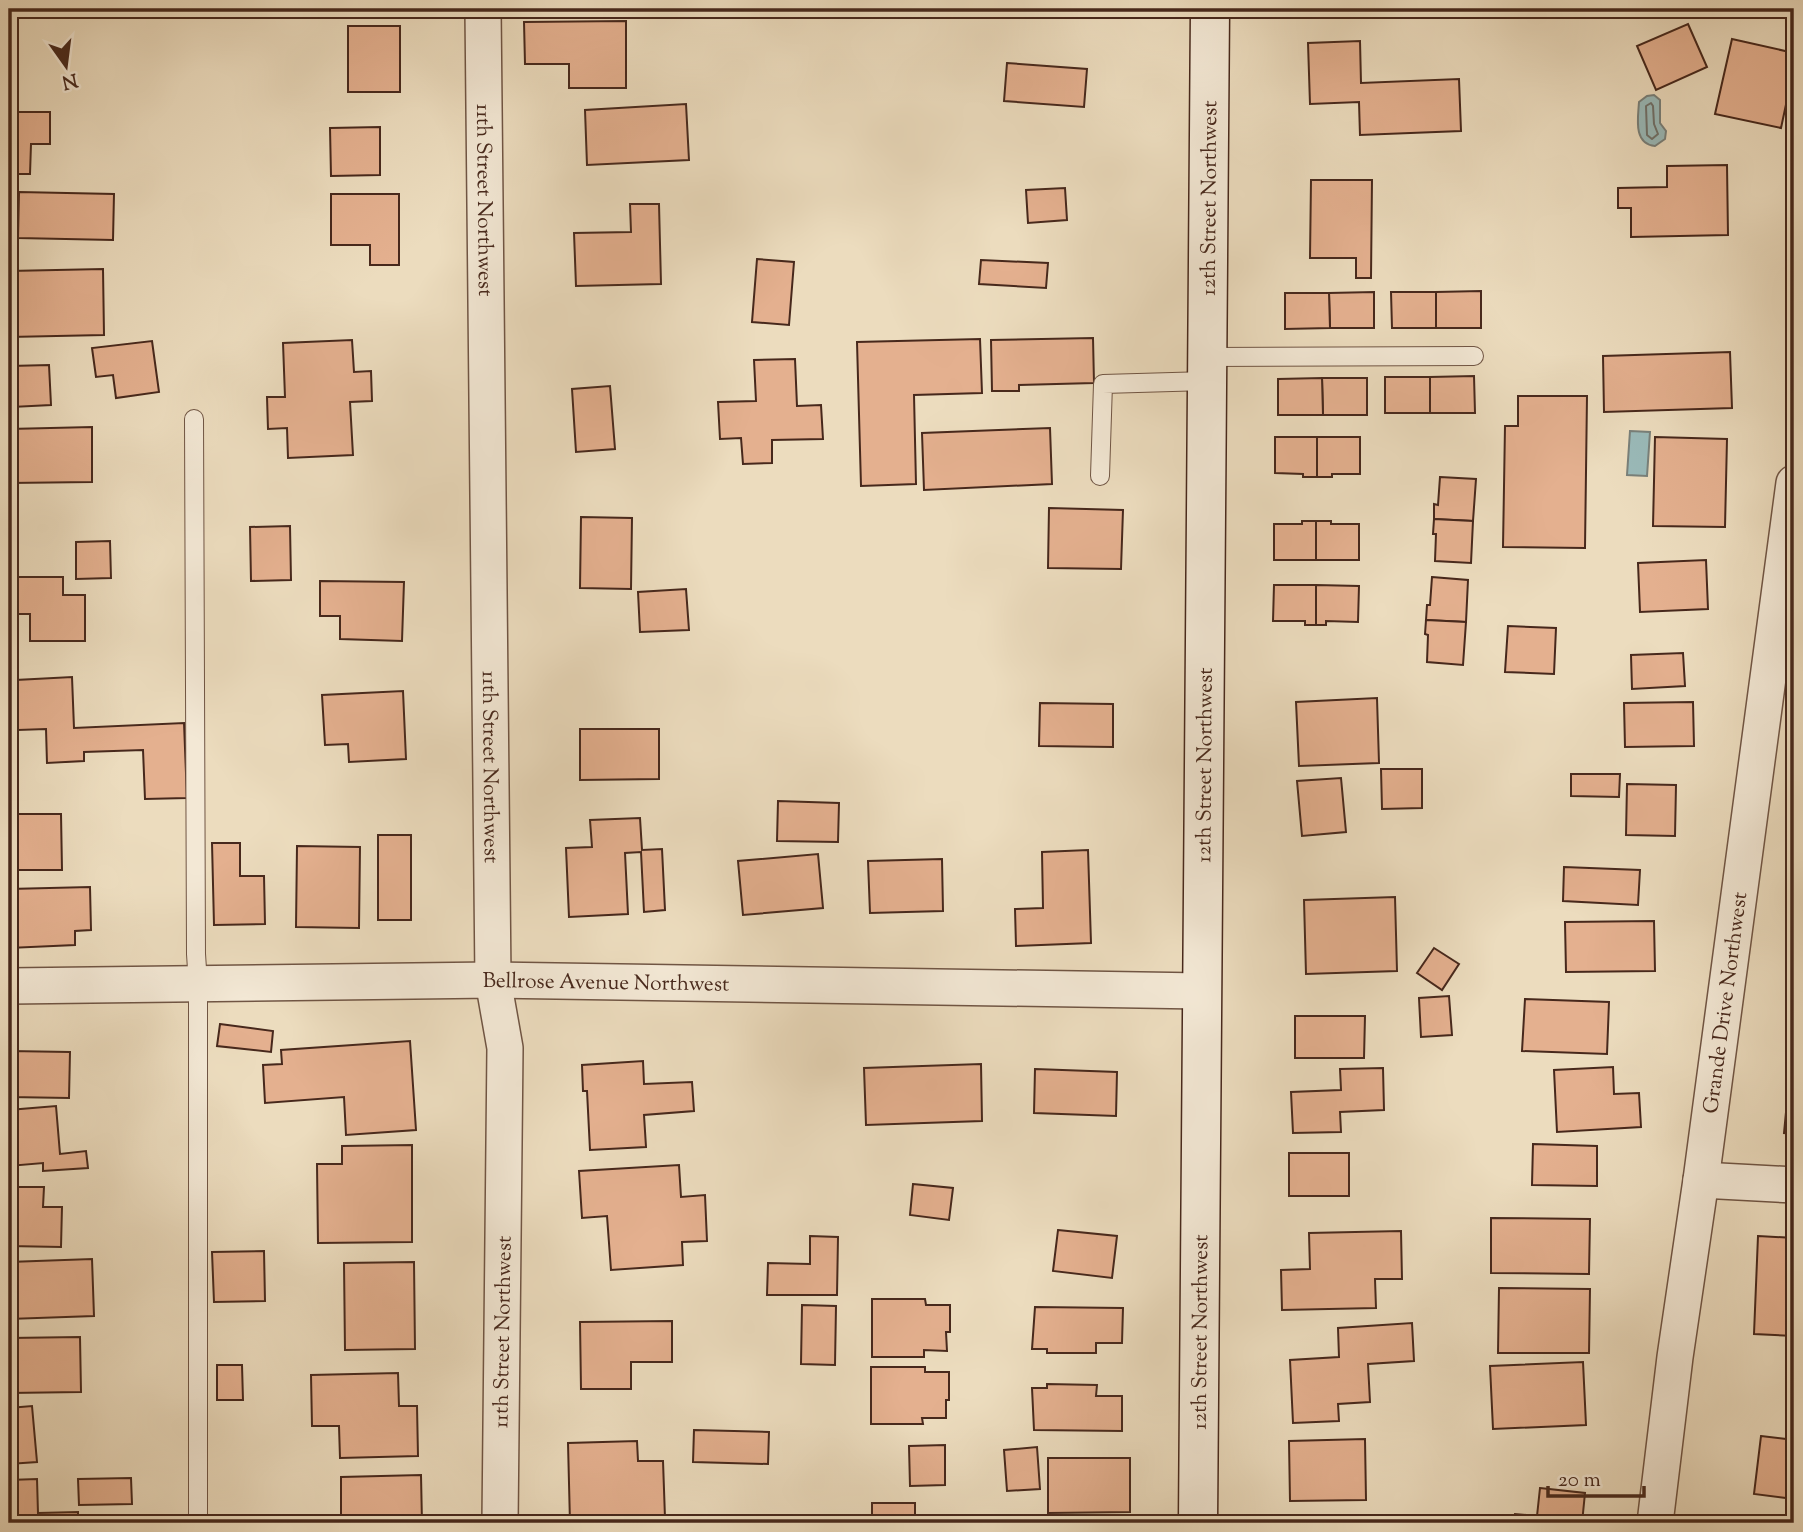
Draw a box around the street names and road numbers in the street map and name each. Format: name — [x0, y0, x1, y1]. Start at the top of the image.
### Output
street label: 12th Street Northwest — [1195, 100, 1226, 296]
street label: 11th Street Northwest — [467, 104, 499, 296]
street label: 12th Street Northwest — [1190, 667, 1222, 863]
street label: 11th Street Northwest — [473, 671, 505, 863]
street label: Grande Drive Northwest — [1697, 890, 1756, 1116]
street label: Bellrose Avenue Northwest — [483, 967, 729, 1001]
street label: 12th Street Northwest — [1186, 1234, 1217, 1430]
street label: 11th Street Northwest — [487, 1236, 521, 1428]

